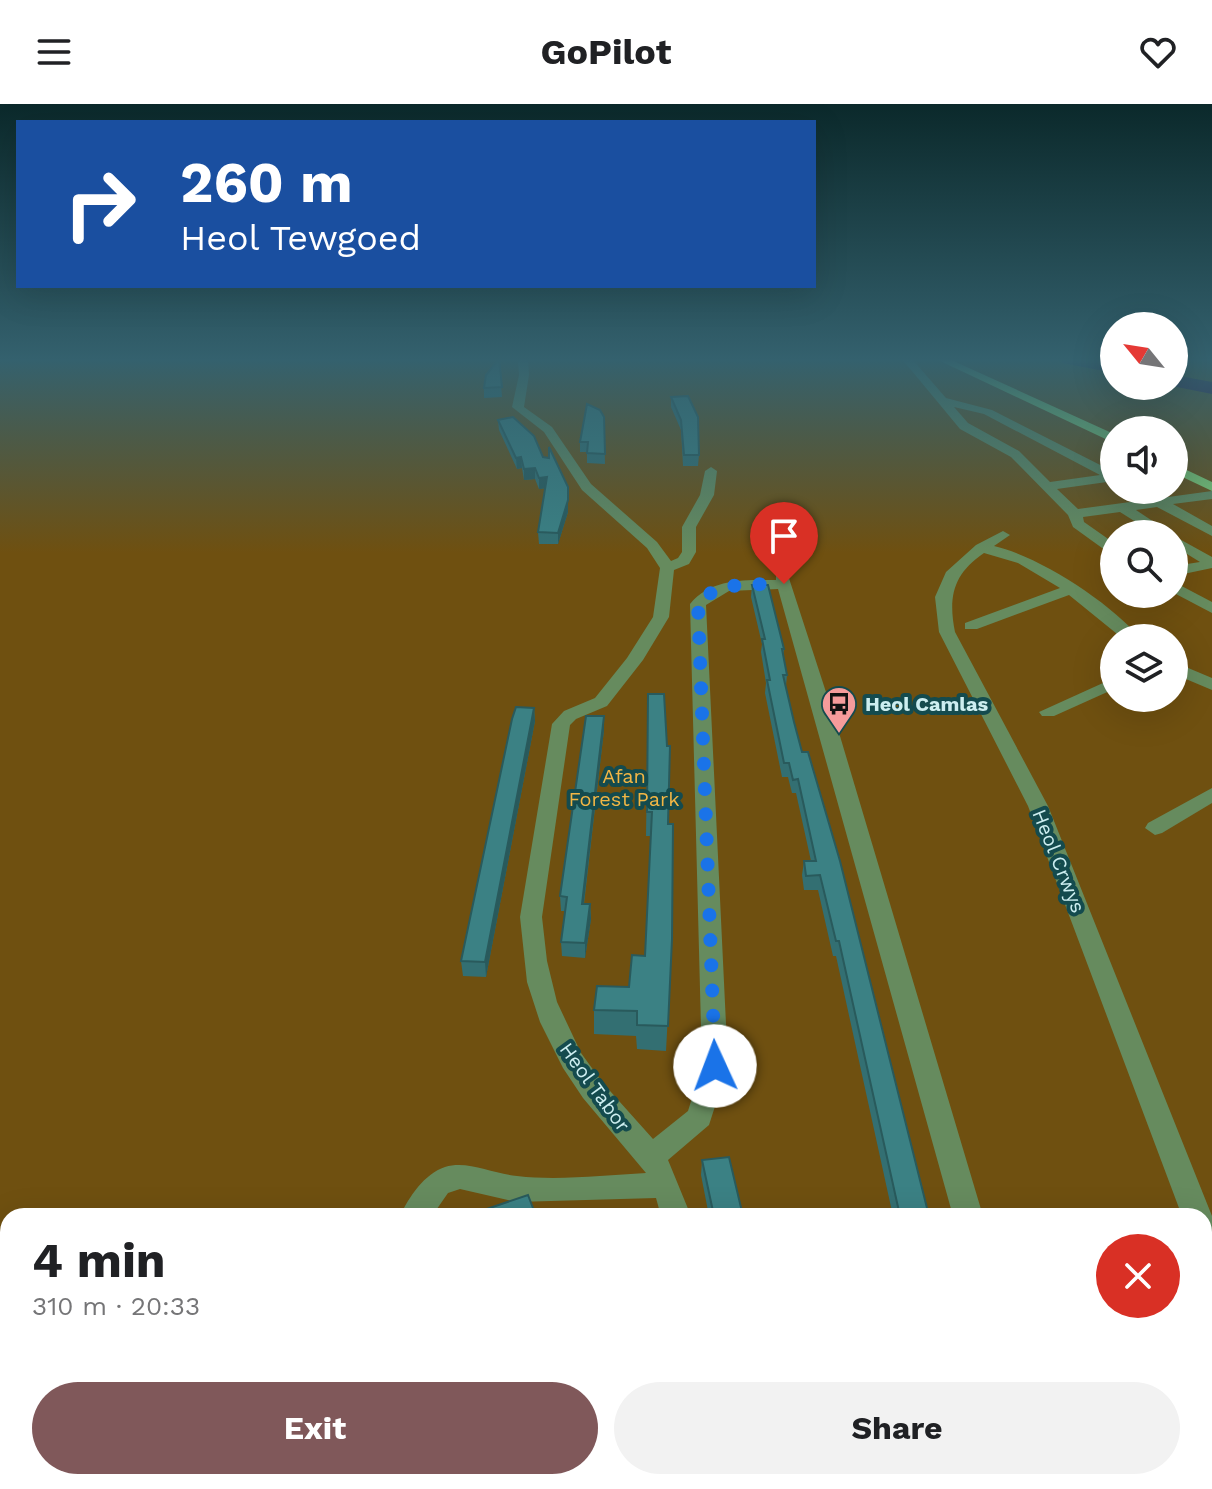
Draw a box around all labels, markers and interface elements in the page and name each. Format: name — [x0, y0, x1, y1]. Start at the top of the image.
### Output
icon: menu — [32, 30, 76, 74]
icon: heart — [1136, 30, 1180, 74]
text: GoPilot — [541, 31, 671, 73]
text: 260 m — [180, 150, 353, 216]
icon: right — [48, 152, 152, 256]
text: Heol Tewgoed — [180, 217, 421, 259]
north arrow — [1100, 312, 1188, 400]
map controls — [1100, 312, 1188, 712]
button: sound — [1100, 416, 1188, 504]
pin — [750, 502, 818, 584]
icon: arrive — [762, 514, 806, 558]
button: search — [1100, 520, 1188, 608]
button: layers — [1100, 624, 1188, 712]
bus stop icon: Heol Camlas — [820, 685, 858, 735]
place label: Heol Camlas — [865, 692, 989, 716]
park label: Afan Forest Park — [568, 764, 680, 811]
street label: Heol Crwys — [1027, 806, 1091, 916]
position arrow — [673, 1024, 757, 1108]
street label: Heol Tabor — [555, 1038, 635, 1136]
text: 4 min — [32, 1232, 166, 1289]
button: close — [1096, 1234, 1180, 1318]
text: 310 m · 20:33 — [32, 1291, 200, 1321]
button: Exit — [32, 1382, 598, 1474]
button: Share — [614, 1382, 1180, 1474]

